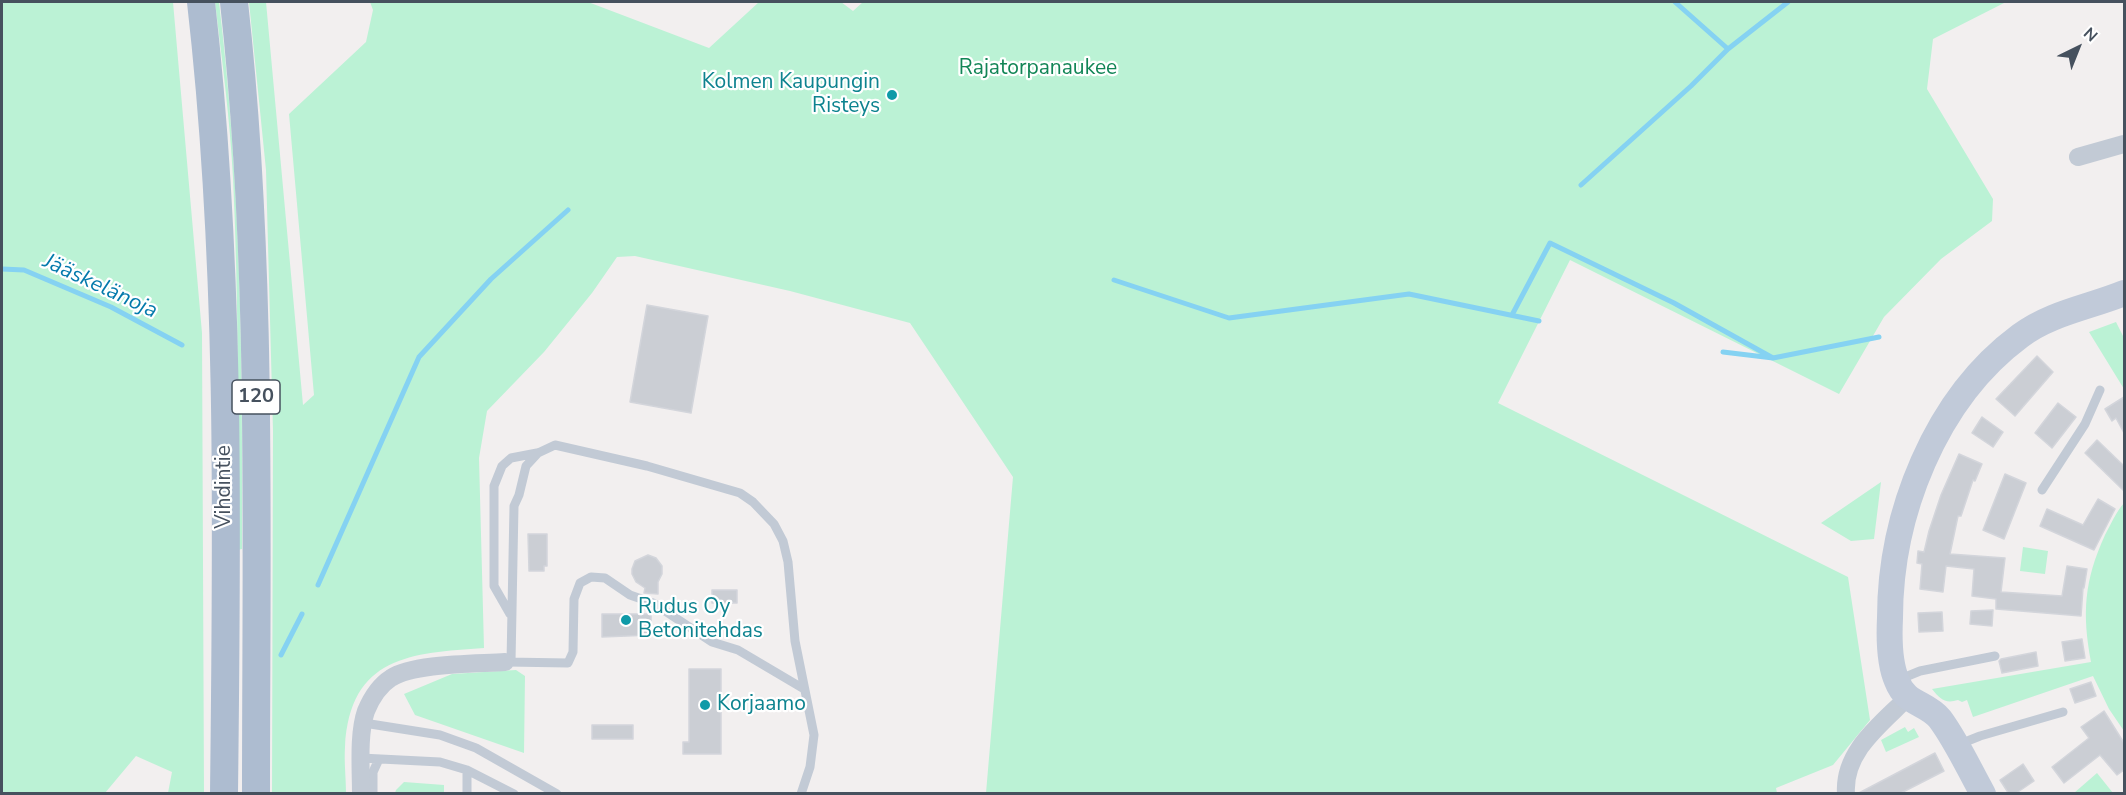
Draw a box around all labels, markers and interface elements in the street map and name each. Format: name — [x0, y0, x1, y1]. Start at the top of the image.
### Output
north arrow — [2048, 18, 2108, 78]
text: N — [2078, 23, 2102, 47]
park label: Rajatorpanaukee — [959, 56, 1117, 82]
place label: Kolmen Kaupungin Risteys — [702, 70, 880, 120]
marker: Kolmen Kaupungin Risteys — [885, 88, 899, 102]
water label: Jääskelänoja — [39, 249, 161, 325]
road number: 120 — [232, 380, 280, 414]
street label: Vihdintie — [212, 445, 238, 529]
place label: Rudus Oy Betonitehdas — [638, 595, 763, 645]
marker: Rudus Oy Betonitehdas — [619, 613, 633, 627]
place label: Korjaamo — [717, 692, 806, 718]
marker: Korjaamo — [698, 698, 712, 712]

